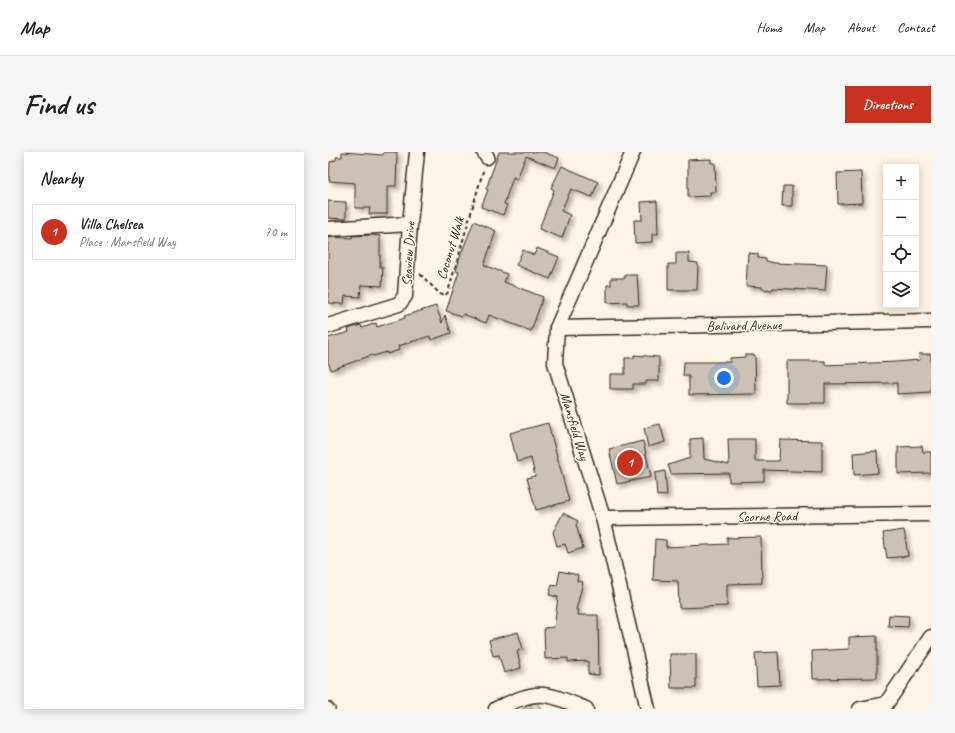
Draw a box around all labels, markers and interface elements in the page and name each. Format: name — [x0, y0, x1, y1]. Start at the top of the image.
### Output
text: Map — [20, 16, 50, 40]
text: Home — [756, 19, 782, 36]
text: Map — [804, 19, 825, 36]
text: About — [847, 19, 875, 36]
text: Contact — [897, 19, 935, 36]
button: Directions — [845, 86, 931, 123]
text: Find us — [24, 87, 94, 122]
map controls — [883, 164, 919, 308]
button: + — [883, 164, 919, 200]
text: Nearby — [40, 168, 83, 189]
button: − — [883, 200, 919, 236]
street label: Coconut Walk — [433, 214, 468, 282]
text: Villa Chelsea — [79, 215, 143, 234]
street label: Seaview Drive — [398, 220, 419, 286]
text: 1 — [51, 224, 57, 240]
text: 70 m — [265, 224, 287, 240]
text: Place · Mansfield Way — [79, 234, 176, 250]
button: locate — [883, 236, 919, 272]
button: layers — [883, 272, 919, 308]
street label: Balivard Avenue — [706, 316, 783, 335]
your location — [714, 368, 734, 388]
street label: Mansfield Way — [556, 390, 593, 463]
pin: 1 — [617, 448, 643, 478]
street label: Scorne Road — [737, 507, 799, 526]

